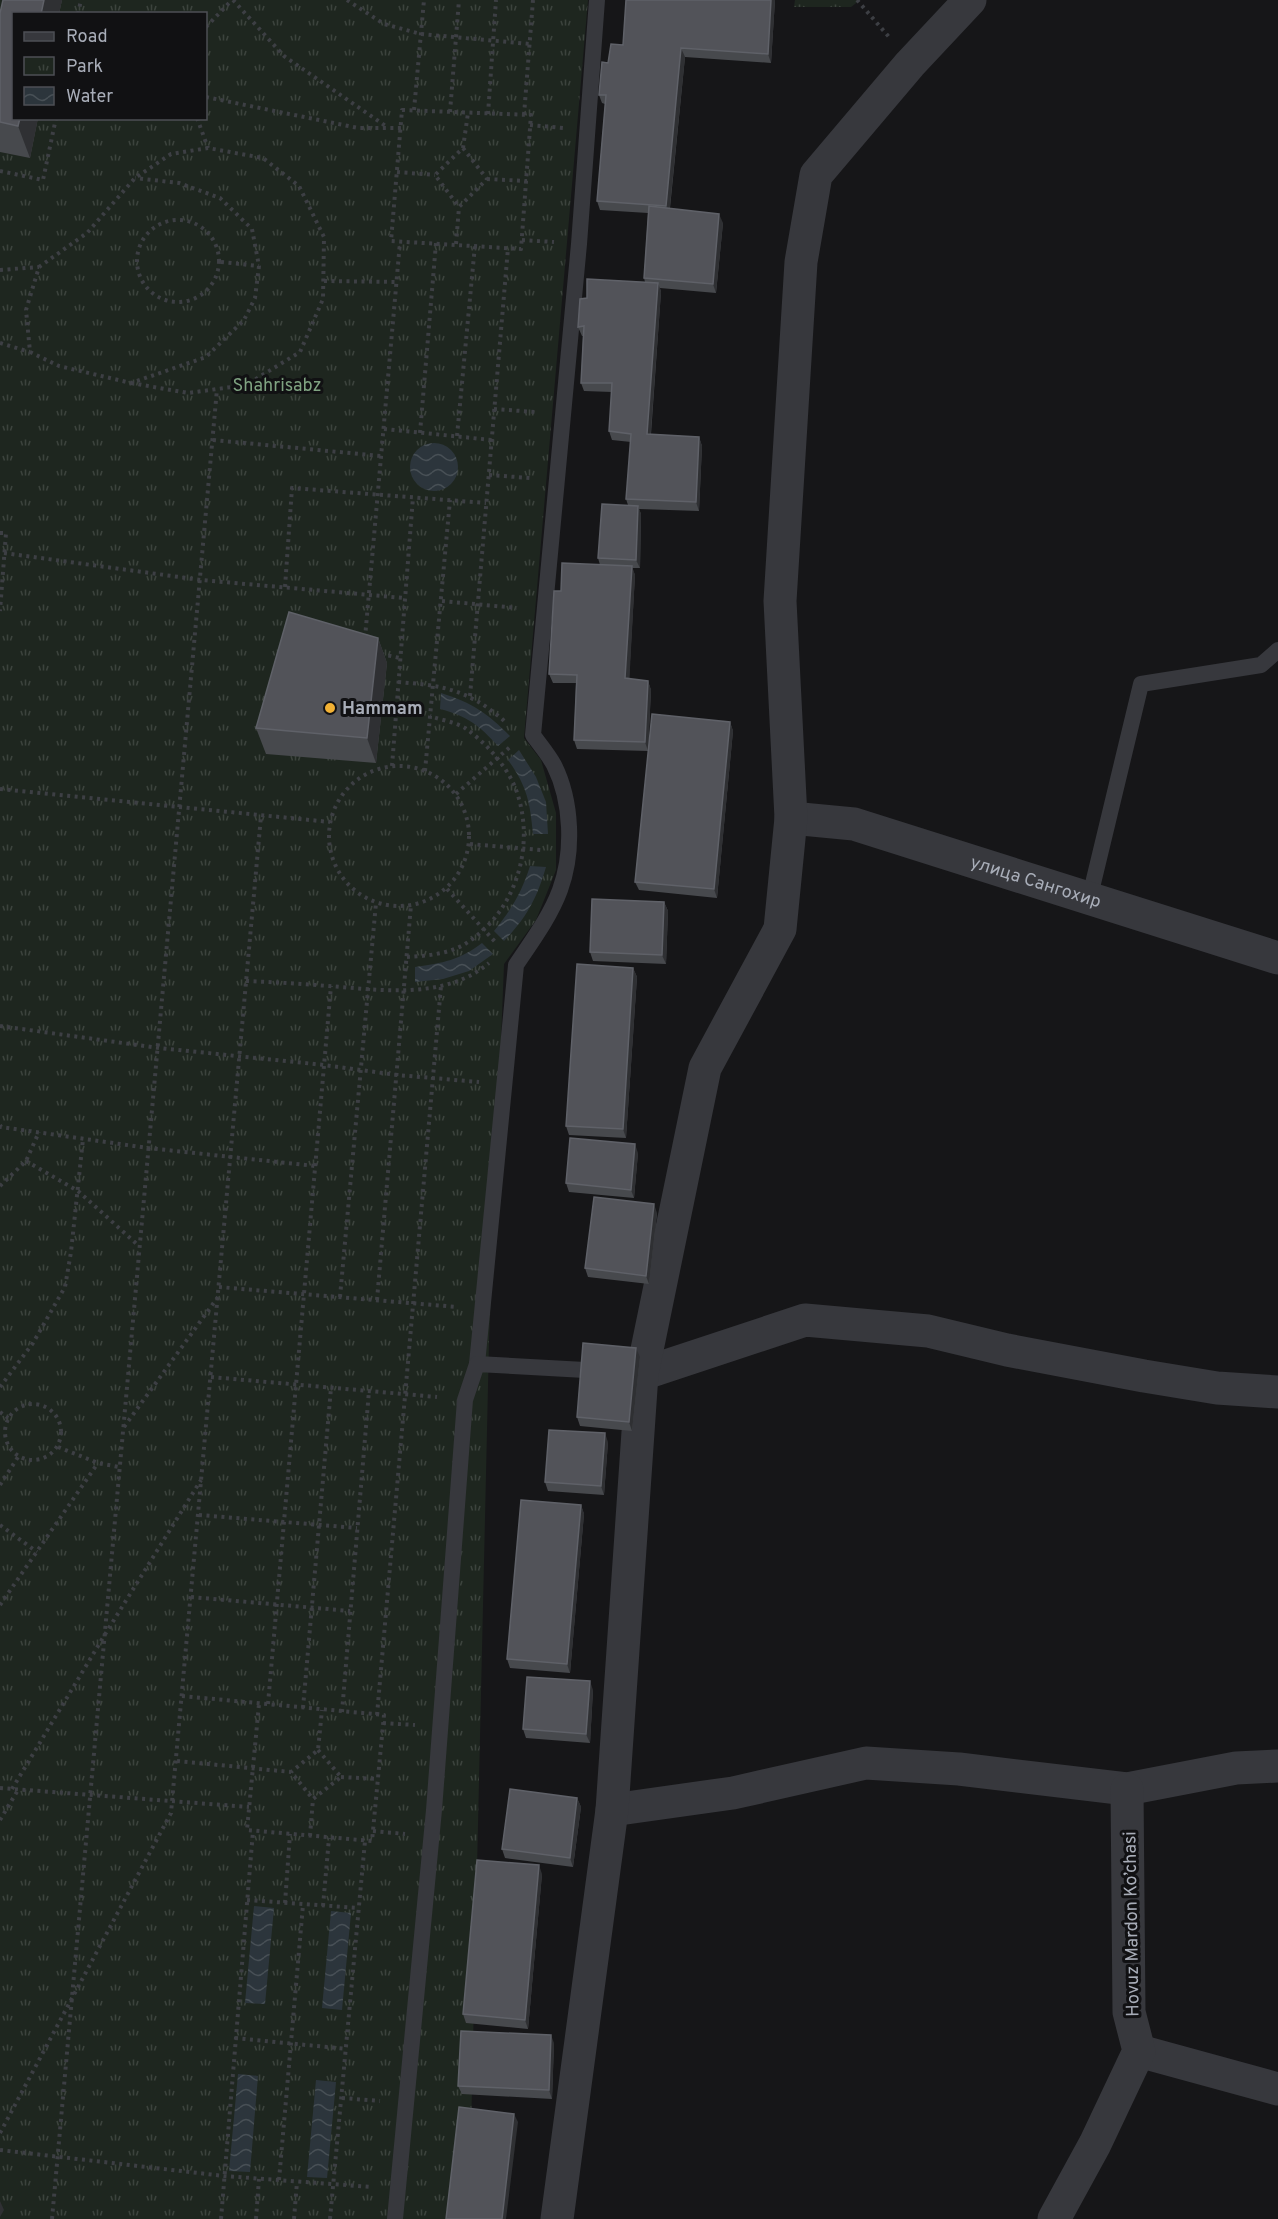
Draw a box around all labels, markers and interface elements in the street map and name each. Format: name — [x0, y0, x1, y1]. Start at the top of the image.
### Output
legend — [12, 12, 207, 120]
text: Road — [66, 26, 108, 49]
text: Park — [66, 56, 103, 79]
text: Water — [66, 86, 113, 109]
park label: Shahrisabz — [232, 375, 322, 398]
place label: Hammam — [342, 698, 423, 721]
marker: Hammam — [323, 701, 337, 715]
street label: улица Сангохир — [967, 851, 1104, 914]
street label: Hovuz Mardon Ko’chasi — [1119, 1831, 1146, 2017]

